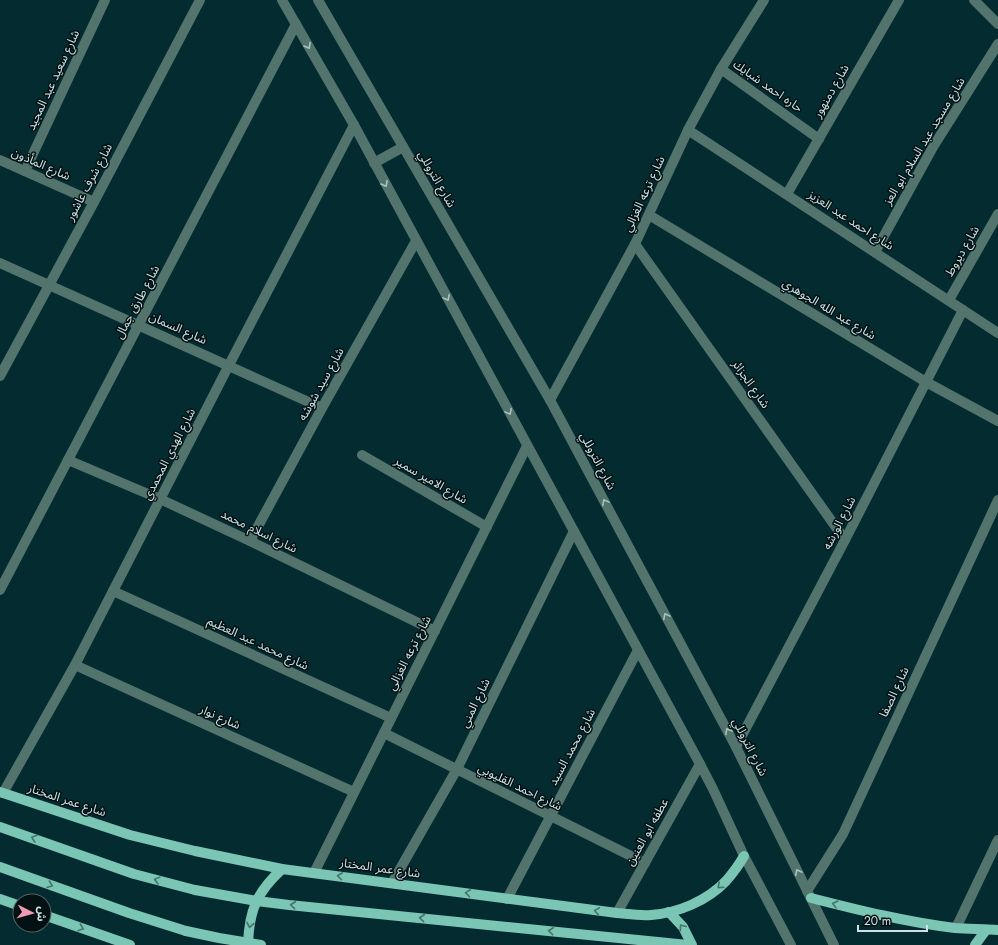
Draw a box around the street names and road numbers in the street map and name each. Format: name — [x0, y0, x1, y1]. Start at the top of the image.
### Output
street label: شارع سعيد عبد المجيد — [22, 27, 84, 133]
street label: حاره احمد شبايك — [729, 55, 807, 117]
street label: شارع دمنهور — [808, 61, 854, 122]
street label: شارع مسجد عبد السلام ابو العز — [878, 74, 969, 209]
street label: شارع شرف عاشور — [61, 140, 117, 225]
street label: شارع المأذون — [9, 143, 73, 185]
street label: شارع التروللي — [413, 147, 461, 211]
street label: شارع ترعه الغزالي — [619, 153, 670, 235]
street label: شارع احمد عبد العزيز — [804, 185, 897, 254]
street label: شارع ديروط — [940, 222, 984, 280]
street label: شارع طارق جمال — [110, 262, 164, 342]
street label: شارع عبد الله الجوهري — [778, 274, 879, 345]
street label: شارع السمان — [146, 307, 210, 349]
street label: شارع سيد شوشه — [293, 344, 349, 424]
street label: شارع الجزائر — [727, 355, 774, 412]
street label: شارع الهدي المحمدي — [138, 405, 201, 504]
street label: شارع التروللي — [575, 429, 621, 493]
street label: شارع الامير سمير — [390, 451, 471, 508]
street label: شارع الورشه — [818, 493, 860, 553]
street label: شارع اسلام محمد — [218, 505, 300, 557]
street label: شارع محمد عبد العظيم — [204, 612, 312, 674]
street label: شارع ترعه الغزالي — [382, 612, 436, 694]
street label: شارع الصفا — [874, 664, 914, 720]
street label: شارع المني — [455, 675, 495, 731]
street label: شارع نوار — [196, 700, 243, 734]
street label: شارع محمد السيد — [544, 705, 600, 789]
street label: شارع التروللي — [727, 715, 772, 780]
street label: شارع احمد القليوبي — [475, 759, 565, 816]
street label: شارع عمر المختار — [25, 779, 108, 821]
street label: عطفه ابو العنين — [621, 795, 673, 869]
street label: شارع عمر المختار — [338, 853, 421, 883]

